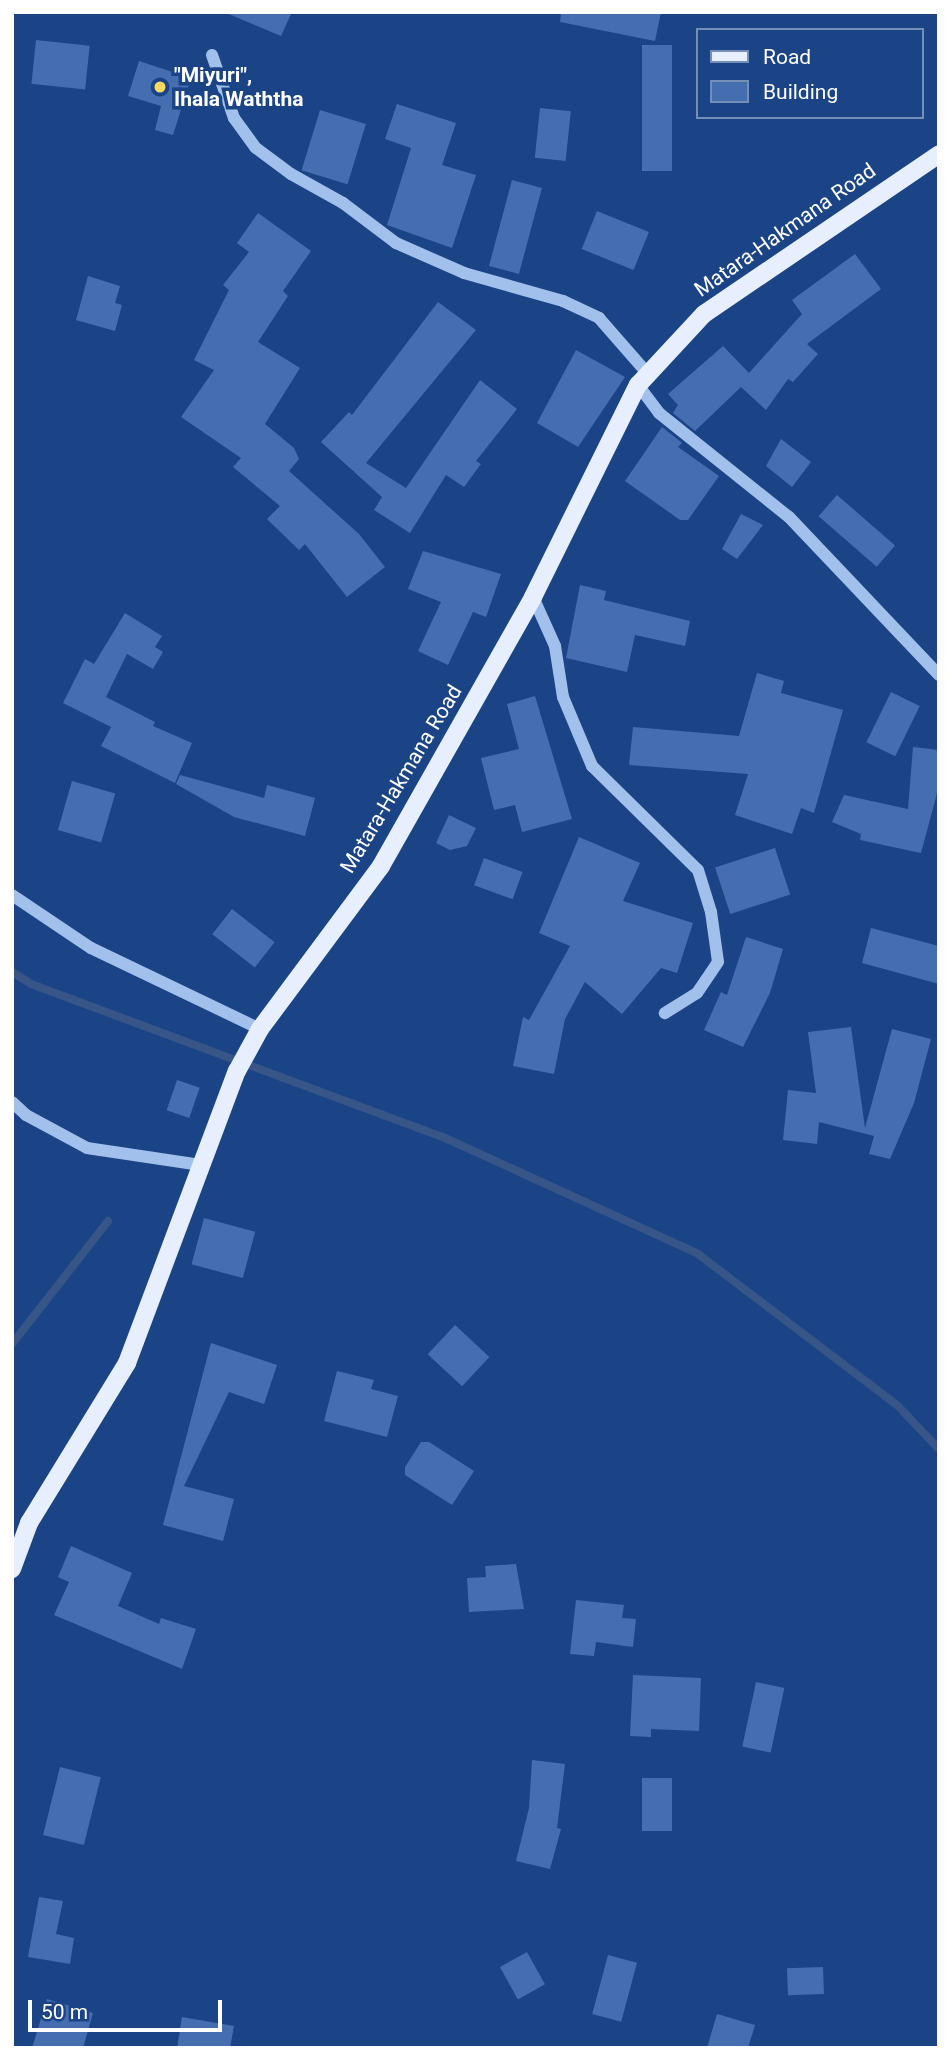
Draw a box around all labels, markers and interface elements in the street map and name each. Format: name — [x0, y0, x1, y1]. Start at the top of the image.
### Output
legend — [696, 28, 923, 119]
text: Road — [763, 45, 811, 69]
place label: "Miyuri", Ihala Waththa — [174, 62, 303, 112]
marker: "Miyuri", Ihala Waththa — [152, 79, 168, 95]
text: Building — [763, 80, 838, 104]
street label: Matara-Hakmana Road — [690, 158, 880, 302]
street label: Matara-Hakmana Road — [335, 680, 467, 878]
scale bar — [32, 1986, 226, 2030]
text: 50 m — [41, 2000, 88, 2024]

